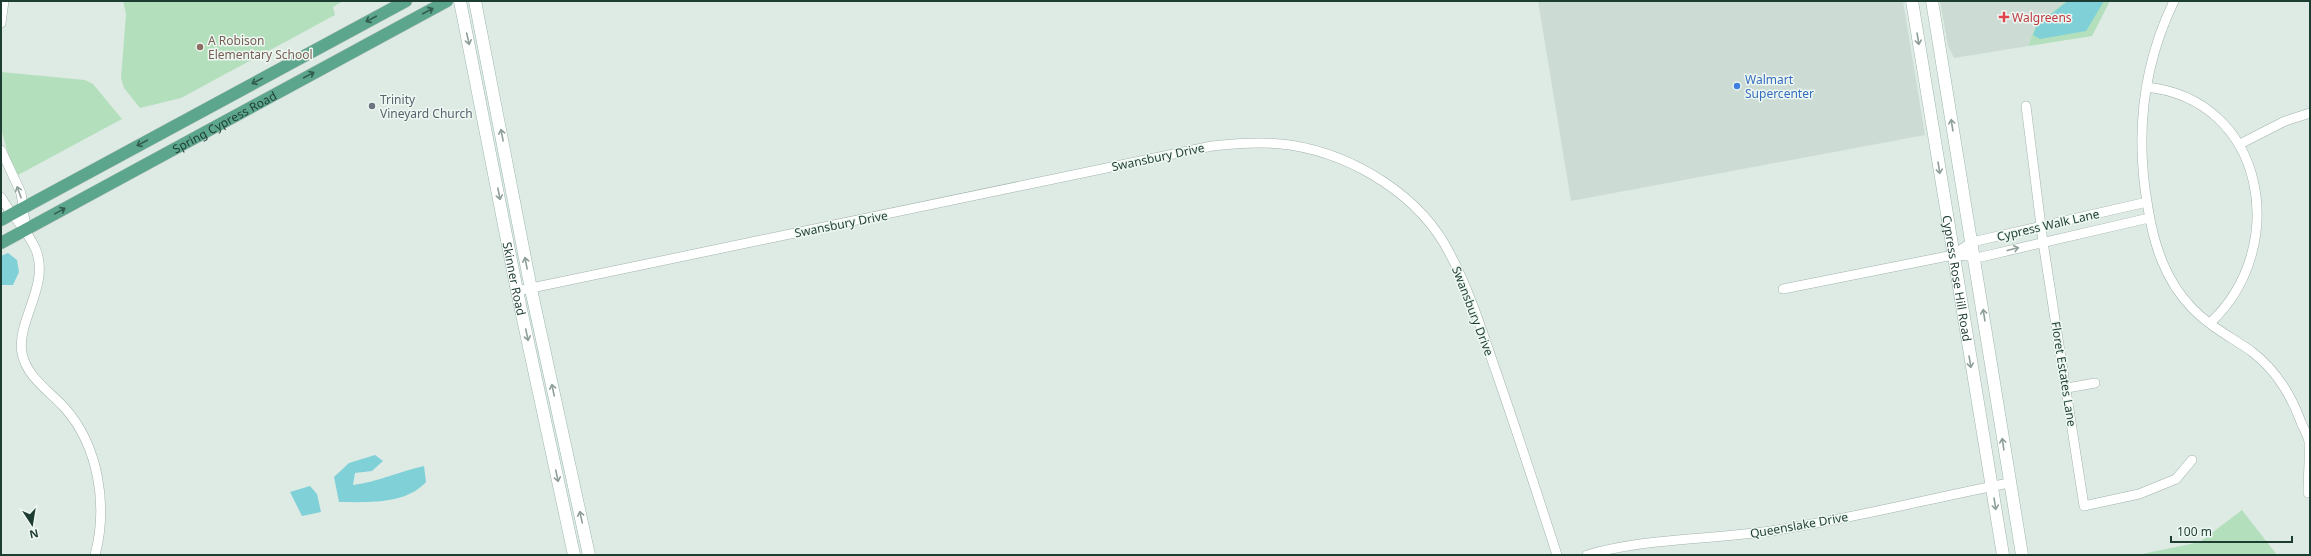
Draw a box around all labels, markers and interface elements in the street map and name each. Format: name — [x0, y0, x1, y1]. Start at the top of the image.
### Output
one-way arrow — [422, 7, 434, 15]
place label: Walgreens — [2012, 9, 2072, 26]
marker: Walgreens — [1999, 12, 2009, 22]
one-way arrow — [365, 16, 377, 24]
place label: A Robison Elementary School — [208, 32, 313, 63]
one-way arrow — [465, 32, 473, 45]
one-way arrow — [1914, 33, 1922, 46]
marker: A Robison Elementary School — [195, 42, 205, 52]
one-way arrow — [303, 71, 315, 79]
place label: Walmart Supercenter — [1745, 71, 1814, 102]
one-way arrow — [251, 77, 263, 85]
marker: Walmart Supercenter — [1732, 81, 1742, 91]
street label: Spring Cypress Road — [169, 87, 279, 157]
place label: Trinity Vineyard Church — [380, 91, 473, 122]
marker: Trinity Vineyard Church — [367, 101, 377, 111]
one-way arrow — [1948, 119, 1956, 132]
one-way arrow — [498, 129, 506, 142]
one-way arrow — [136, 139, 148, 147]
street label: Swansbury Drive — [1110, 139, 1206, 175]
one-way arrow — [1935, 161, 1943, 174]
one-way arrow — [15, 185, 22, 198]
one-way arrow — [495, 187, 503, 200]
street label: Cypress Walk Lane — [1995, 205, 2101, 245]
one-way arrow — [54, 207, 66, 215]
street label: Swansbury Drive — [793, 207, 889, 241]
street label: Cypress Rose Hill Road — [1939, 214, 1976, 343]
street label: Skinner Road — [499, 240, 531, 317]
one-way arrow — [2006, 245, 2019, 253]
one-way arrow — [522, 257, 530, 270]
street label: Swansbury Drive — [1448, 264, 1498, 358]
one-way arrow — [1980, 309, 1988, 322]
street label: Floret Estates Lane — [2047, 320, 2081, 428]
one-way arrow — [523, 328, 531, 341]
one-way arrow — [1966, 355, 1974, 368]
one-way arrow — [549, 384, 557, 397]
one-way arrow — [1999, 438, 2007, 451]
one-way arrow — [553, 469, 561, 482]
one-way arrow — [1991, 497, 1999, 510]
north arrow — [12, 504, 52, 544]
street label: Queenslake Drive — [1749, 508, 1850, 542]
one-way arrow — [577, 511, 585, 524]
scale bar — [2171, 518, 2292, 544]
text: 100 m — [2177, 523, 2212, 540]
text: N — [28, 526, 40, 543]

